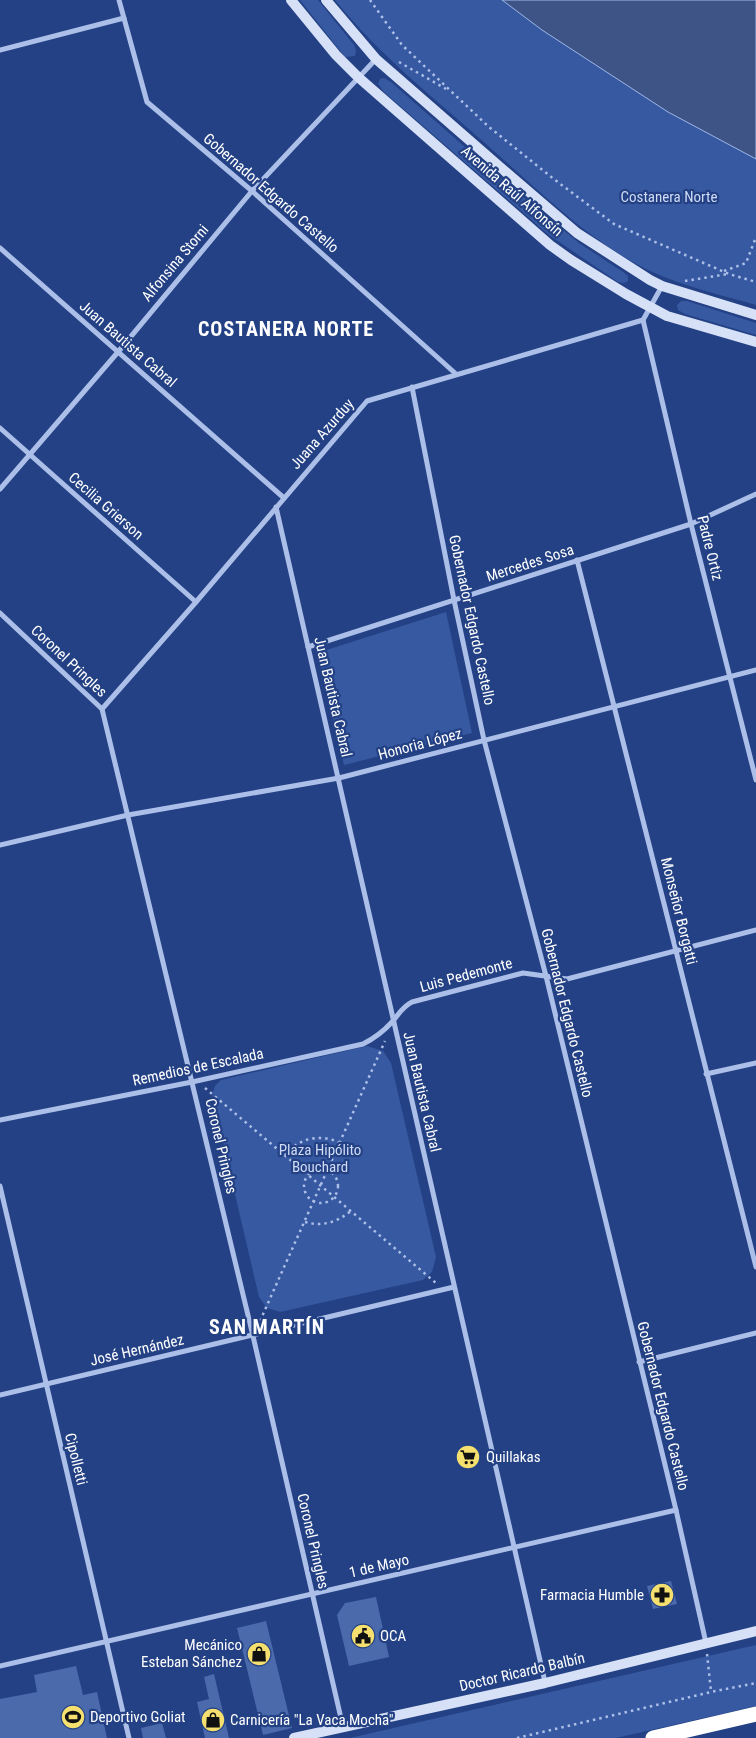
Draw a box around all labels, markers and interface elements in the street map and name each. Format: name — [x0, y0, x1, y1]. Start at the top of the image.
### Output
street label: Gobernador Edgardo Castello — [200, 129, 342, 257]
street label: Avenida Raúl Alfonsín — [457, 142, 567, 240]
park label: Costanera Norte — [621, 188, 717, 206]
street label: Alfonsina Storni — [138, 221, 212, 305]
street label: Juan Bautista Cabral — [76, 297, 180, 391]
district label: COSTANERA NORTE — [198, 317, 374, 341]
street label: Juana Azurduy — [286, 395, 358, 473]
street label: Cecilia Grierson — [65, 469, 147, 543]
street label: Padre Ortiz — [693, 514, 727, 582]
street label: Gobernador Edgardo Castello — [445, 533, 499, 707]
street label: Mercedes Sosa — [484, 540, 576, 586]
street label: Coronel Pringles — [27, 621, 111, 701]
street label: Juan Bautista Cabral — [310, 635, 356, 759]
street label: Honoria López — [376, 724, 464, 764]
street label: Monseñor Borgatti — [657, 856, 701, 966]
street label: Gobernador Edgardo Castello — [537, 927, 597, 1099]
street label: Luis Pedemonte — [418, 954, 514, 996]
street label: Juan Bautista Cabral — [399, 1030, 445, 1154]
street label: Remedios de Escalada — [131, 1044, 265, 1090]
street label: Coronel Pringles — [201, 1096, 241, 1196]
park label: Plaza Hipólito Bouchard — [279, 1141, 361, 1176]
district label: SAN MARTÍN — [209, 1315, 325, 1339]
street label: Gobernador Edgardo Castello — [633, 1320, 693, 1492]
street label: José Hernández — [88, 1330, 186, 1370]
street label: Cipolletti — [61, 1431, 91, 1487]
supermarket icon: Quillakas — [455, 1444, 481, 1470]
place label: Quillakas — [486, 1448, 541, 1466]
street label: Coronel Pringles — [293, 1491, 333, 1591]
street label: 1 de Mayo — [347, 1550, 411, 1582]
pharmacy icon: Farmacia Humble — [649, 1582, 675, 1608]
place label: Farmacia Humble — [540, 1586, 644, 1604]
public building icon: OCA — [350, 1623, 376, 1649]
place label: OCA — [380, 1627, 407, 1645]
place label: Mecánico Esteban Sánchez — [141, 1636, 242, 1671]
shop icon: Mecánico Esteban Sánchez — [246, 1641, 272, 1667]
street label: Doctor Ricardo Balbín — [458, 1649, 586, 1695]
sports icon: Deportivo Goliat — [60, 1704, 86, 1730]
shop icon: Carnicería "La Vaca Mocha" — [200, 1707, 226, 1733]
place label: Deportivo Goliat — [90, 1708, 186, 1726]
place label: Carnicería "La Vaca Mocha" — [230, 1711, 394, 1729]

